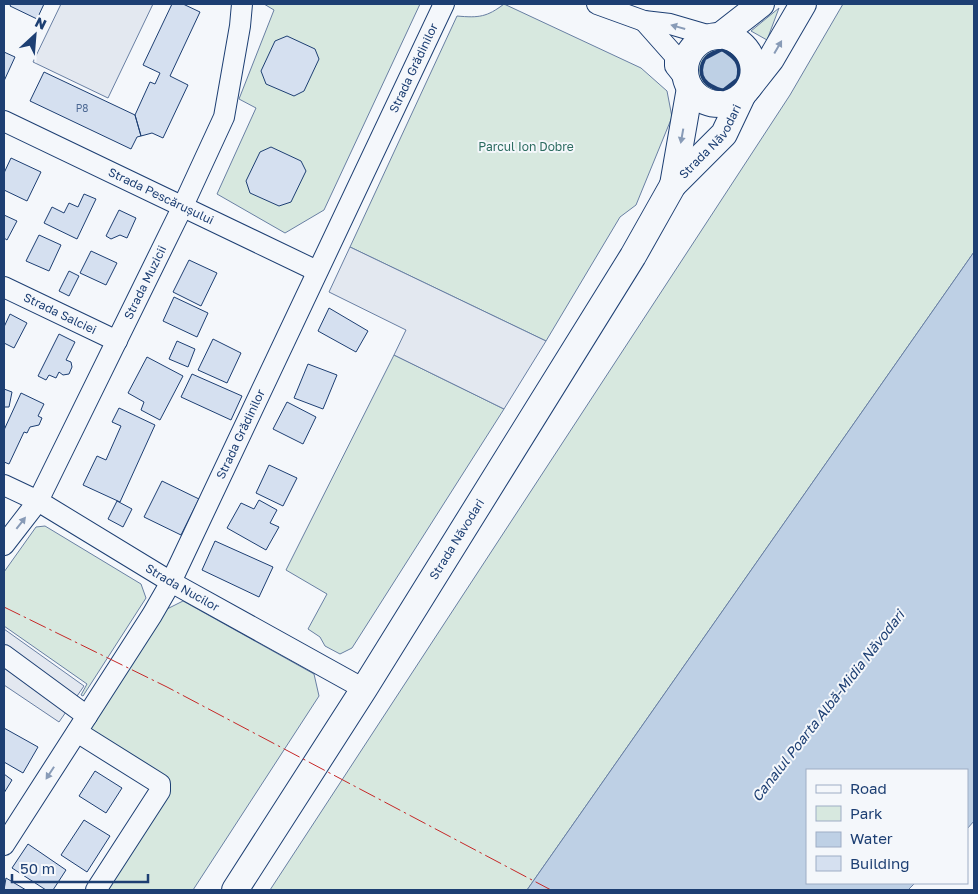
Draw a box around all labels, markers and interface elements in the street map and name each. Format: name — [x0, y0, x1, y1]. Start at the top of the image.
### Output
north arrow — [10, 10, 60, 60]
text: N — [32, 13, 49, 33]
street label: Strada Grădinilor — [386, 20, 441, 115]
one-way arrow — [670, 22, 685, 30]
one-way arrow — [774, 40, 782, 55]
house number: P8 — [76, 102, 88, 114]
street label: Strada Năvodari — [676, 102, 744, 182]
one-way arrow — [677, 128, 685, 144]
park label: Parcul Ion Dobre — [478, 139, 574, 154]
street label: Strada Pescărușului — [106, 164, 216, 227]
street label: Strada Muzicii — [120, 243, 169, 322]
street label: Strada Salciei — [21, 289, 99, 337]
street label: Strada Grădinilor — [213, 386, 268, 481]
street label: Strada Năvodari — [426, 496, 487, 582]
one-way arrow — [16, 517, 27, 530]
street label: Strada Nucilor — [143, 560, 222, 614]
water label: Canalul Poarta Albă-Midia Năvodari — [748, 605, 909, 805]
one-way arrow — [46, 766, 55, 780]
legend — [806, 769, 968, 884]
text: Road — [850, 779, 887, 797]
text: Park — [850, 804, 883, 822]
text: Water — [850, 829, 893, 847]
scale bar — [12, 852, 149, 884]
text: Building — [850, 854, 910, 872]
text: 50 m — [20, 859, 55, 877]

